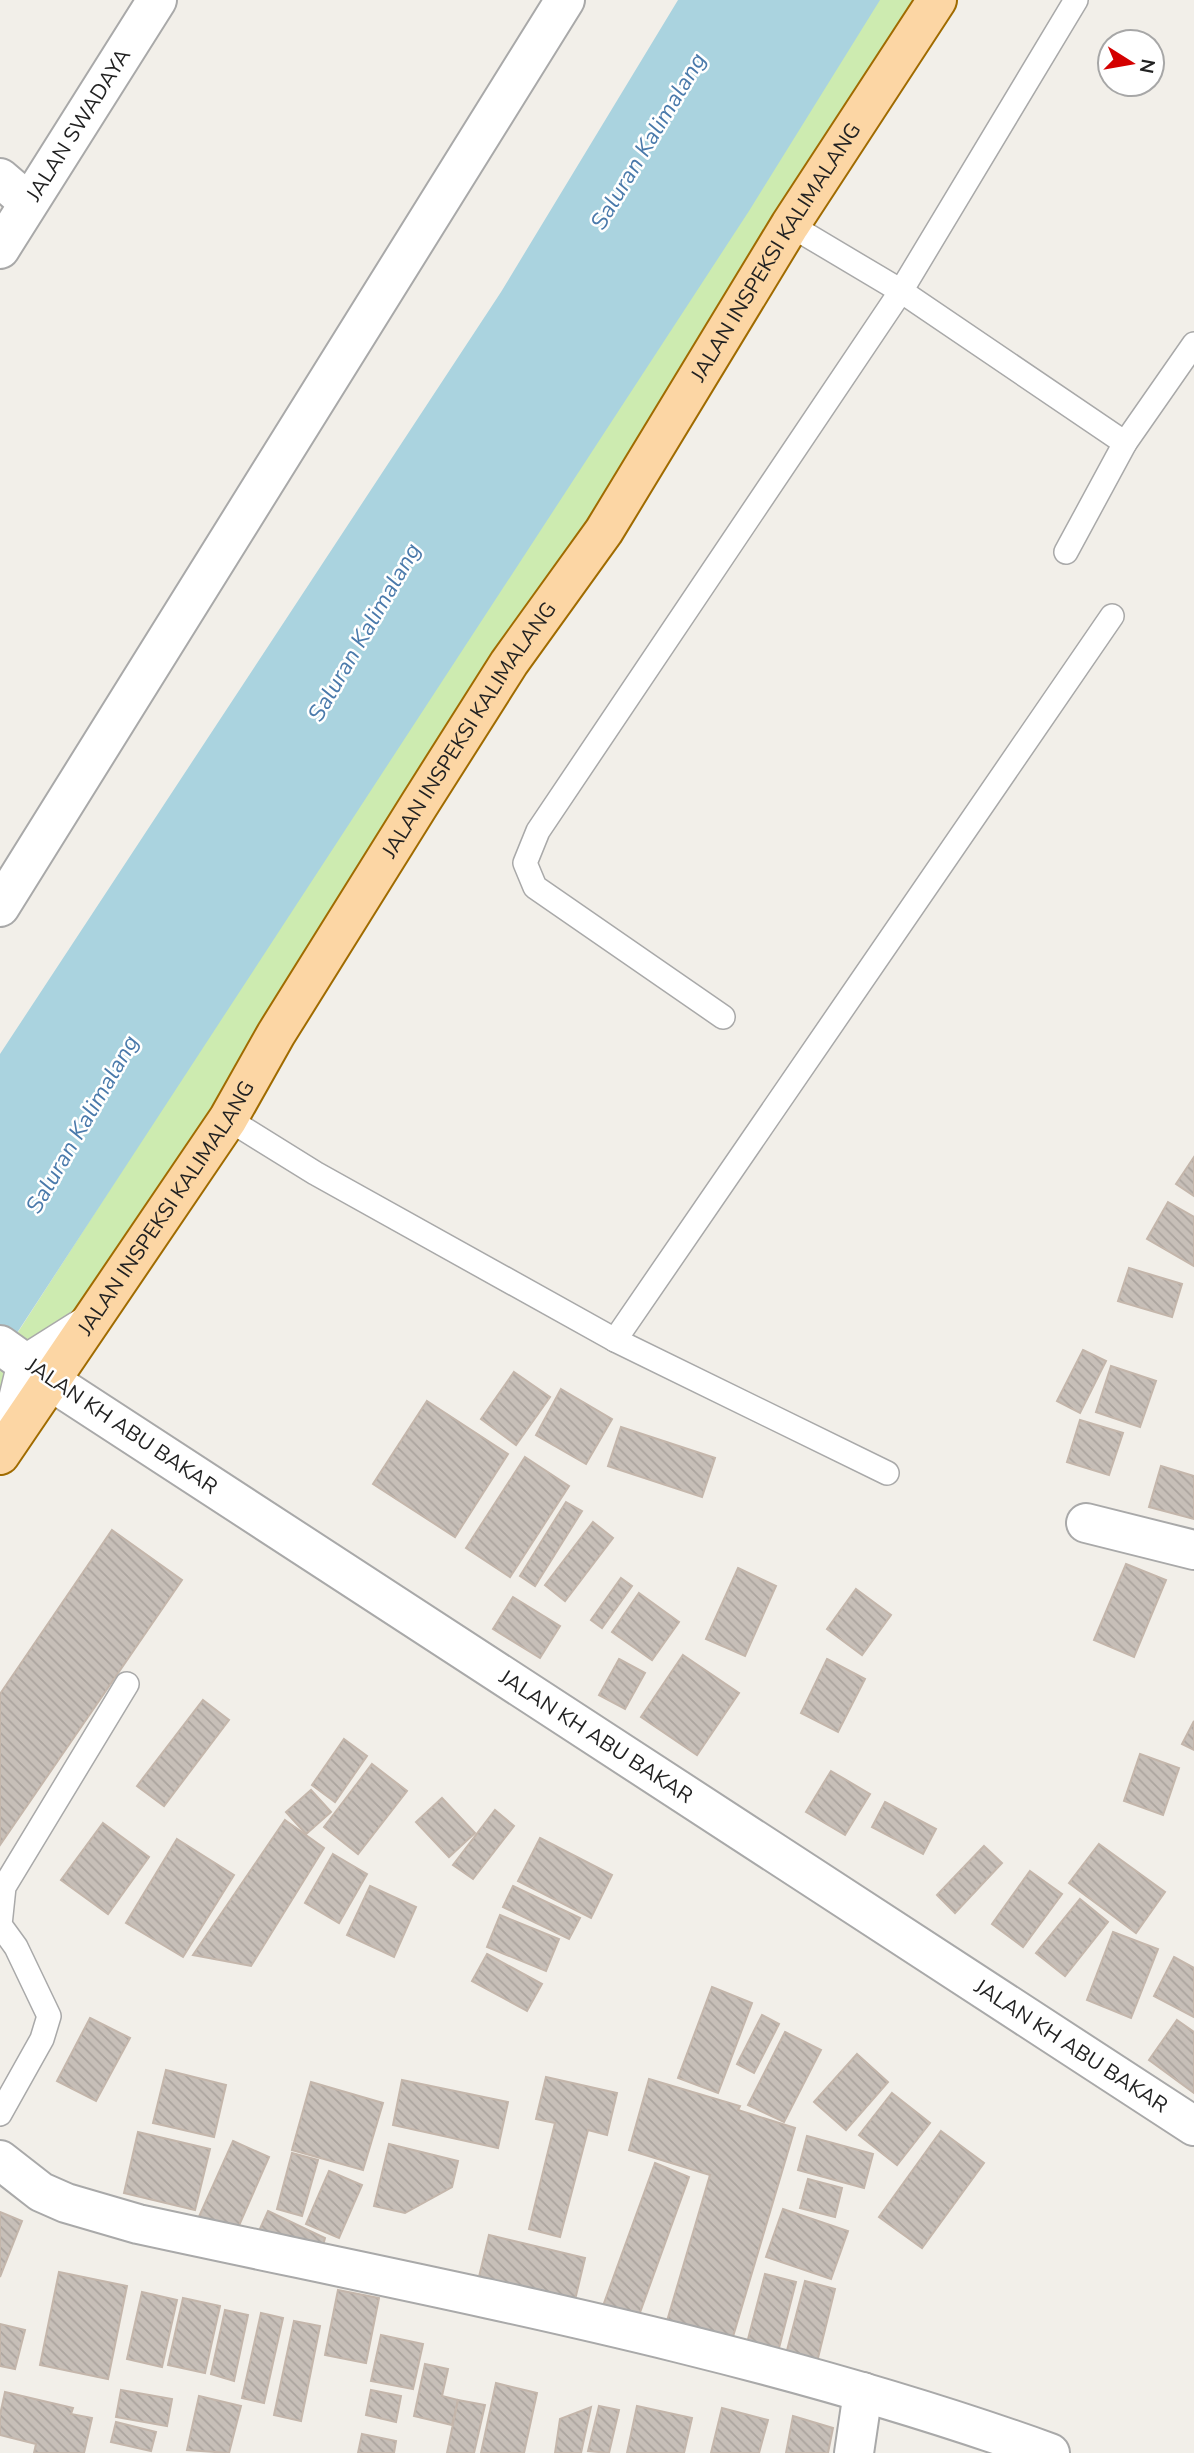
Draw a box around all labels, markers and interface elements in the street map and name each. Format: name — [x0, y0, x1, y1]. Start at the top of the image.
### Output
north arrow — [1096, 28, 1166, 98]
street label: JALAN SWADAYA — [19, 43, 137, 207]
water label: Saluran Kalimalang — [583, 47, 714, 236]
text: N — [1133, 57, 1161, 76]
street label: JALAN INSPEKSI KALIMALANG — [684, 117, 867, 387]
water label: Saluran Kalimalang — [301, 537, 428, 727]
street label: JALAN INSPEKSI KALIMALANG — [375, 596, 563, 864]
water label: Saluran Kalimalang — [19, 1029, 146, 1219]
street label: JALAN INSPEKSI KALIMALANG — [71, 1076, 261, 1341]
street label: JALAN KH ABU BAKAR — [20, 1351, 223, 1501]
street label: JALAN KH ABU BAKAR — [493, 1663, 698, 1810]
street label: JALAN KH ABU BAKAR — [968, 1972, 1173, 2119]

